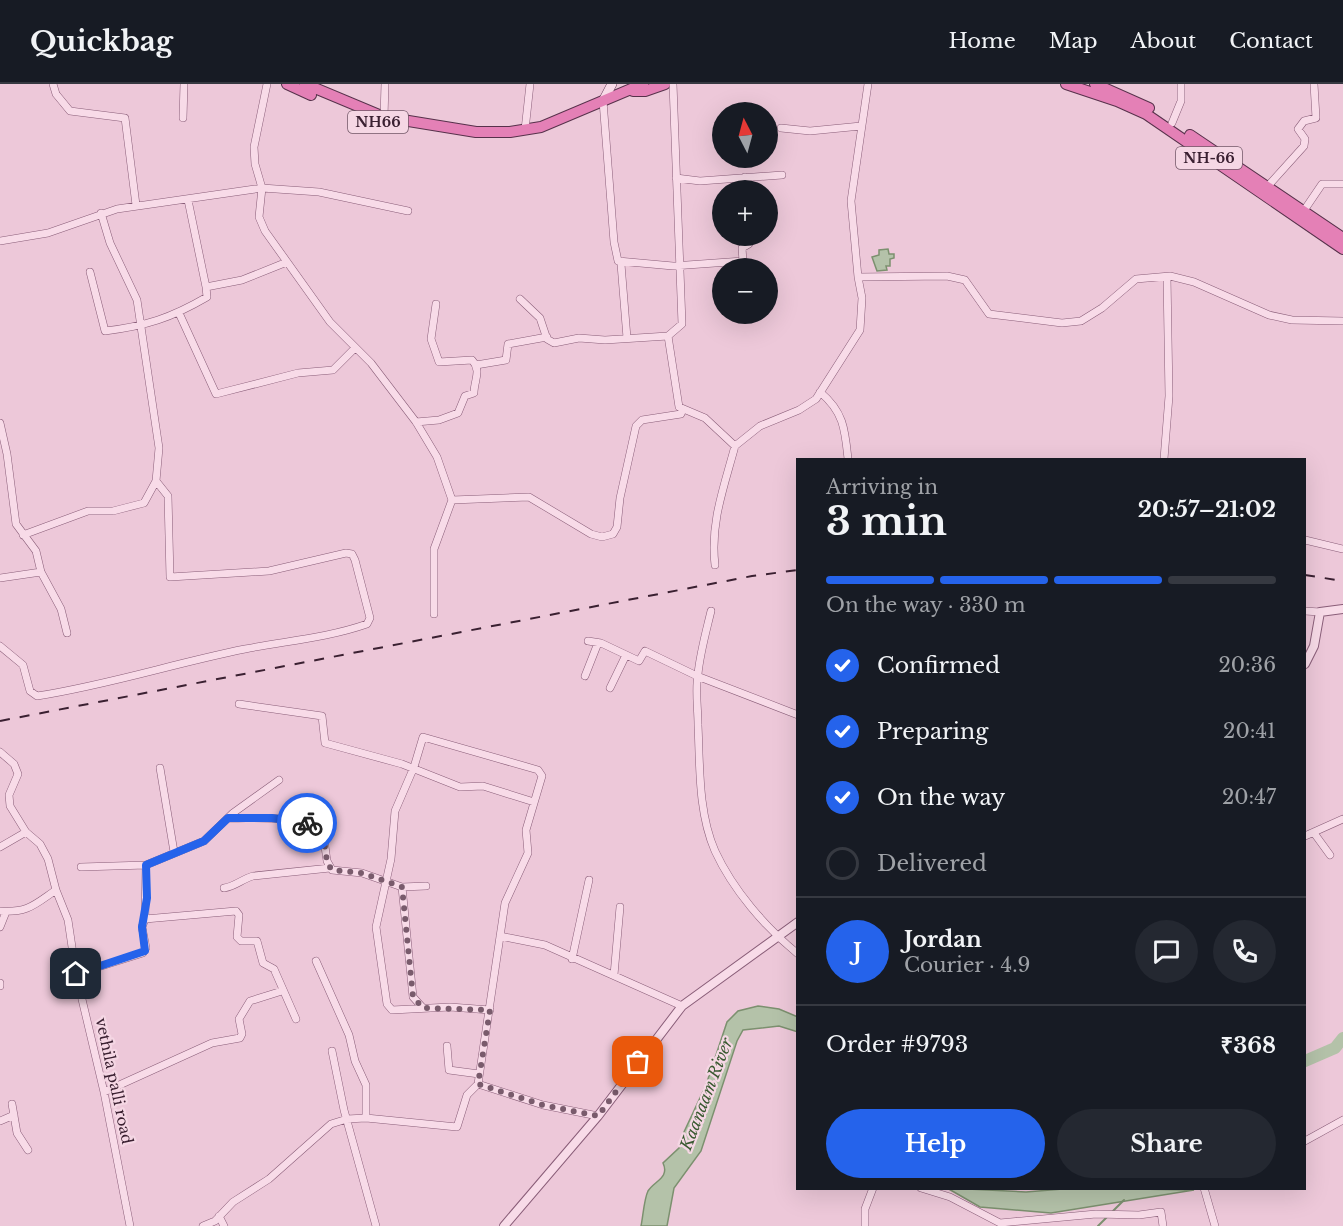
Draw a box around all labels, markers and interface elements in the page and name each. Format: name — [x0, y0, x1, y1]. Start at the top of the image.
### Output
text: Quickbag — [30, 24, 173, 59]
text: Home — [949, 28, 1016, 54]
text: Map — [1049, 28, 1097, 54]
text: About — [1130, 28, 1196, 54]
text: Contact — [1229, 28, 1313, 54]
north arrow — [712, 102, 778, 168]
map controls — [712, 102, 778, 324]
road number: NH66 — [348, 111, 408, 133]
road number: NH-66 — [1176, 147, 1242, 169]
button: + — [712, 180, 778, 246]
button: − — [712, 258, 778, 324]
text: Arriving in — [826, 475, 938, 499]
text: 20:57–21:02 — [1138, 496, 1276, 523]
text: 3 min — [826, 497, 947, 546]
text: On the way · 330 m — [826, 593, 1025, 617]
icon: check — [826, 649, 859, 682]
text: Confirmed — [877, 652, 1000, 679]
text: 20:36 — [1219, 653, 1276, 677]
icon: check — [826, 715, 859, 748]
text: Preparing — [877, 718, 988, 745]
text: 20:41 — [1223, 719, 1276, 743]
icon: check — [826, 781, 859, 814]
text: On the way — [877, 784, 1005, 811]
text: 20:47 — [1222, 785, 1276, 809]
courier — [277, 793, 337, 853]
icon: bike — [291, 807, 324, 840]
text: Delivered — [877, 850, 987, 877]
button: chat — [1135, 920, 1198, 983]
button: phone — [1213, 920, 1276, 983]
text: Jordan — [904, 926, 982, 953]
text: J — [853, 938, 862, 965]
pin — [50, 948, 101, 999]
text: Courier · 4.9 — [904, 953, 1030, 977]
icon: home — [59, 957, 92, 990]
street label: vethila palli road — [92, 1016, 137, 1146]
text: Order #9793 — [826, 1031, 968, 1058]
text: ₹368 — [1221, 1032, 1276, 1059]
water label: Kaanaam River — [675, 1034, 737, 1154]
pin — [612, 1036, 663, 1087]
icon: bag — [621, 1045, 654, 1078]
button: Help — [826, 1109, 1045, 1178]
button: Share — [1057, 1109, 1276, 1178]

